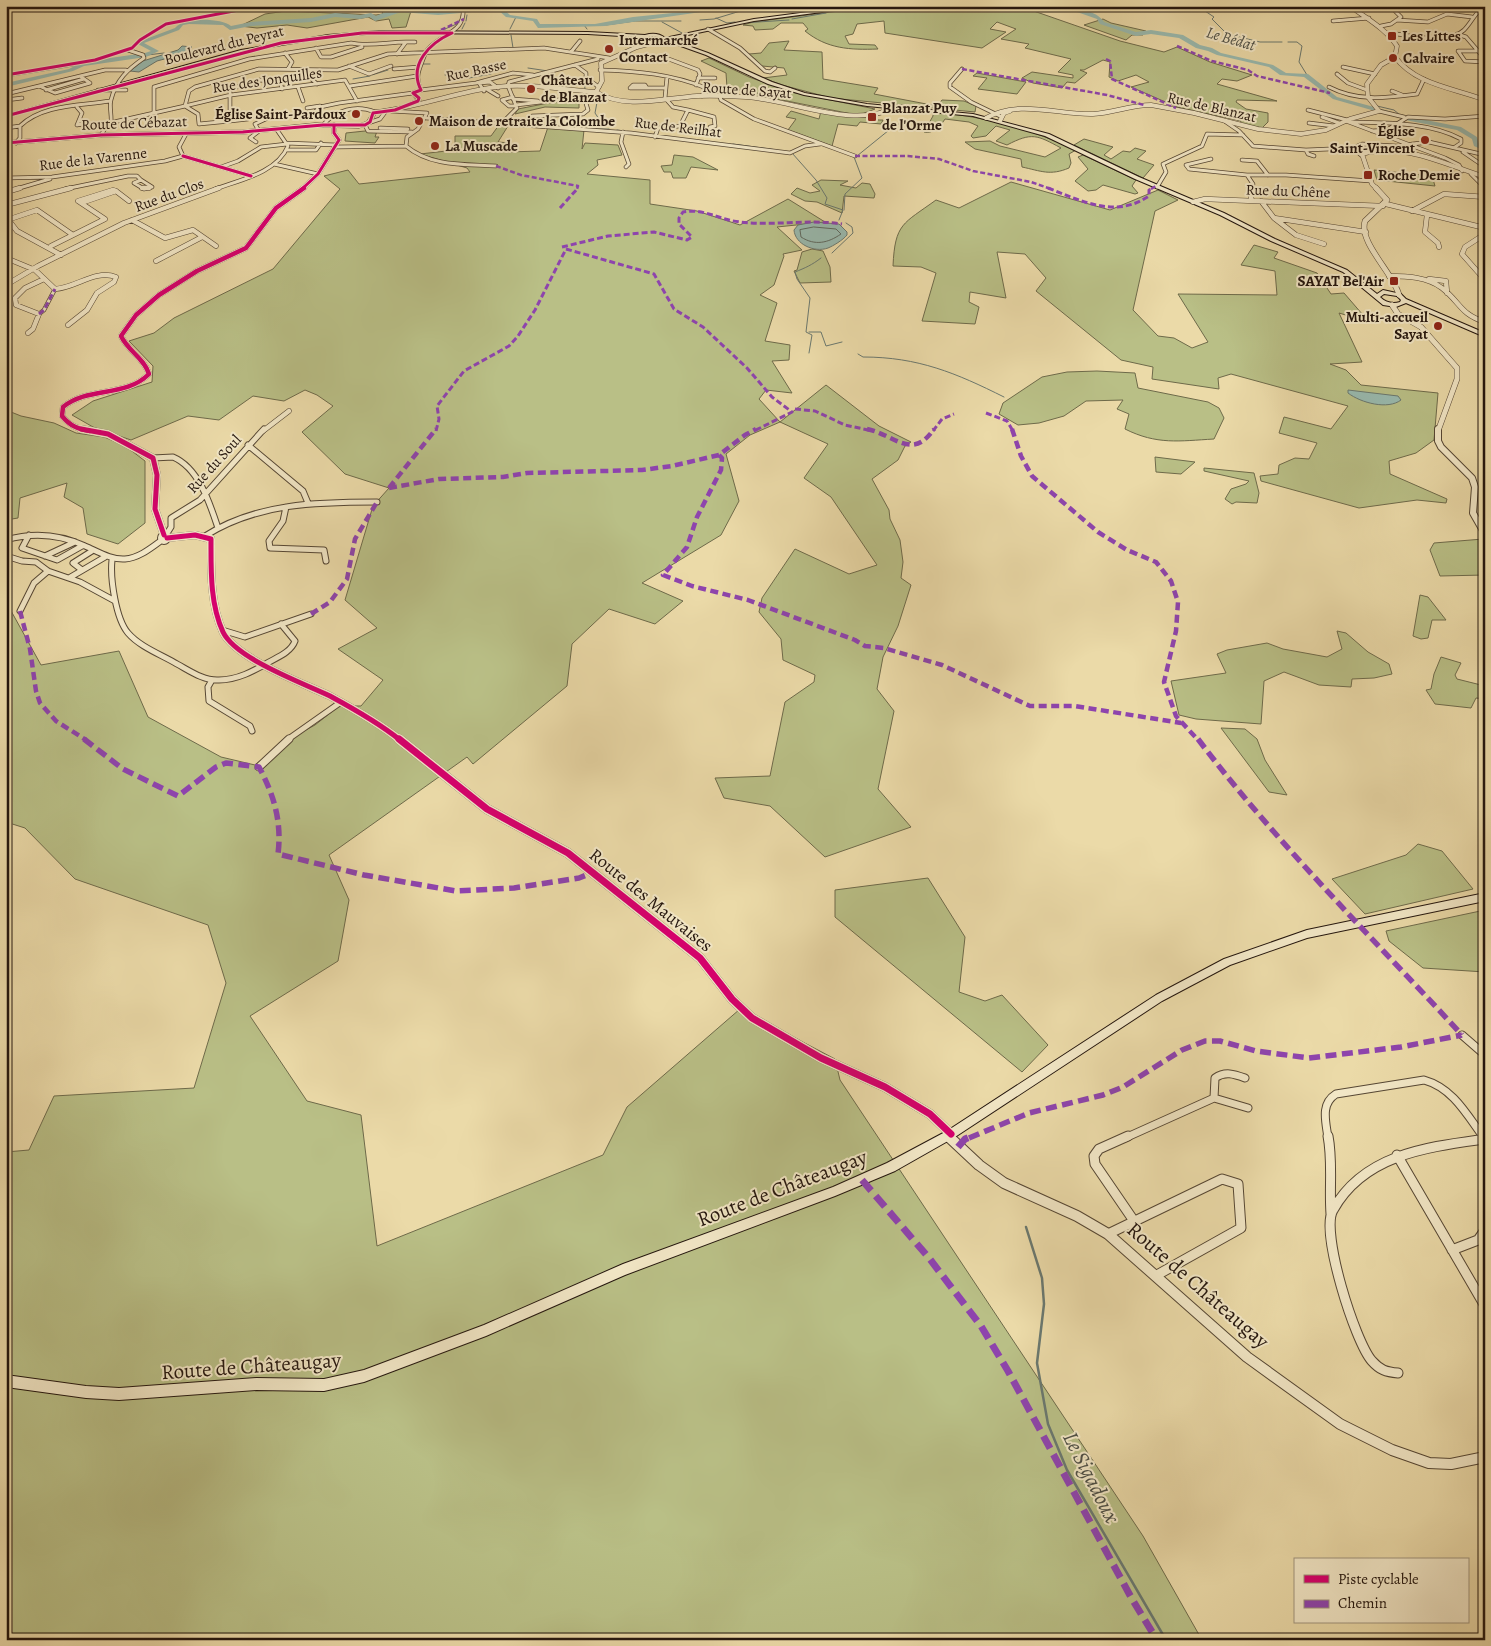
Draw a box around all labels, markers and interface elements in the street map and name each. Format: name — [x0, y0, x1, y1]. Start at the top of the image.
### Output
street label: Boulevard du Peyrat — [162, 20, 286, 70]
water label: Le Bédat — [1204, 21, 1259, 57]
place label: Les Littes — [1402, 26, 1461, 46]
place label: Intermarché Contact — [619, 30, 698, 67]
marker: Les Littes — [1386, 30, 1398, 42]
marker: Intermarché Contact — [603, 43, 615, 55]
place label: Calvaire — [1403, 48, 1455, 68]
marker: Calvaire — [1387, 52, 1399, 64]
street label: Rue Basse — [444, 54, 508, 86]
street label: Rue des Jonquilles — [211, 62, 323, 98]
place label: Château de Blanzat — [541, 70, 607, 107]
street label: Route de Sayat — [702, 77, 792, 103]
marker: Château de Blanzat — [525, 83, 537, 95]
street label: Rue de Blanzat — [1165, 87, 1259, 127]
place label: Blanzat Puy de l'Orme — [882, 98, 958, 135]
place label: Église Saint-Pardoux — [215, 104, 347, 124]
marker: Église Saint-Pardoux — [350, 108, 362, 120]
street label: Route de Cébazat — [81, 111, 187, 135]
place label: Maison de retraite la Colombe — [429, 111, 615, 131]
marker: Blanzat Puy de l'Orme — [866, 111, 878, 123]
street label: Rue de Reilhat — [633, 112, 723, 142]
marker: Maison de retraite la Colombe — [413, 115, 425, 127]
place label: Église Saint-Vincent — [1330, 121, 1415, 158]
marker: Église Saint-Vincent — [1419, 134, 1431, 146]
place label: La Muscade — [445, 136, 518, 156]
marker: La Muscade — [429, 140, 441, 152]
street label: Rue de la Varenne — [38, 142, 148, 176]
place label: Roche Demie — [1378, 165, 1460, 185]
marker: Roche Demie — [1362, 169, 1374, 181]
street label: Rue du Clos — [132, 173, 206, 217]
street label: Rue du Chêne — [1245, 180, 1331, 202]
place label: SAYAT Bel'Air — [1298, 271, 1384, 291]
marker: SAYAT Bel'Air — [1388, 275, 1400, 287]
place label: Multi-accueil Sayat — [1345, 307, 1428, 344]
marker: Multi-accueil Sayat — [1432, 320, 1444, 332]
street label: Rue du Soul — [182, 430, 246, 498]
street label: Route des Mauvaises — [584, 843, 718, 957]
street label: Route de Châteaugay — [693, 1142, 872, 1233]
street label: Route de Châteaugay — [1121, 1215, 1276, 1355]
street label: Route de Châteaugay — [160, 1346, 342, 1386]
water label: Le Sigadoux — [1055, 1427, 1127, 1529]
legend — [1294, 1558, 1468, 1624]
text: Piste cyclable — [1338, 1569, 1419, 1589]
text: Chemin — [1338, 1593, 1387, 1613]

